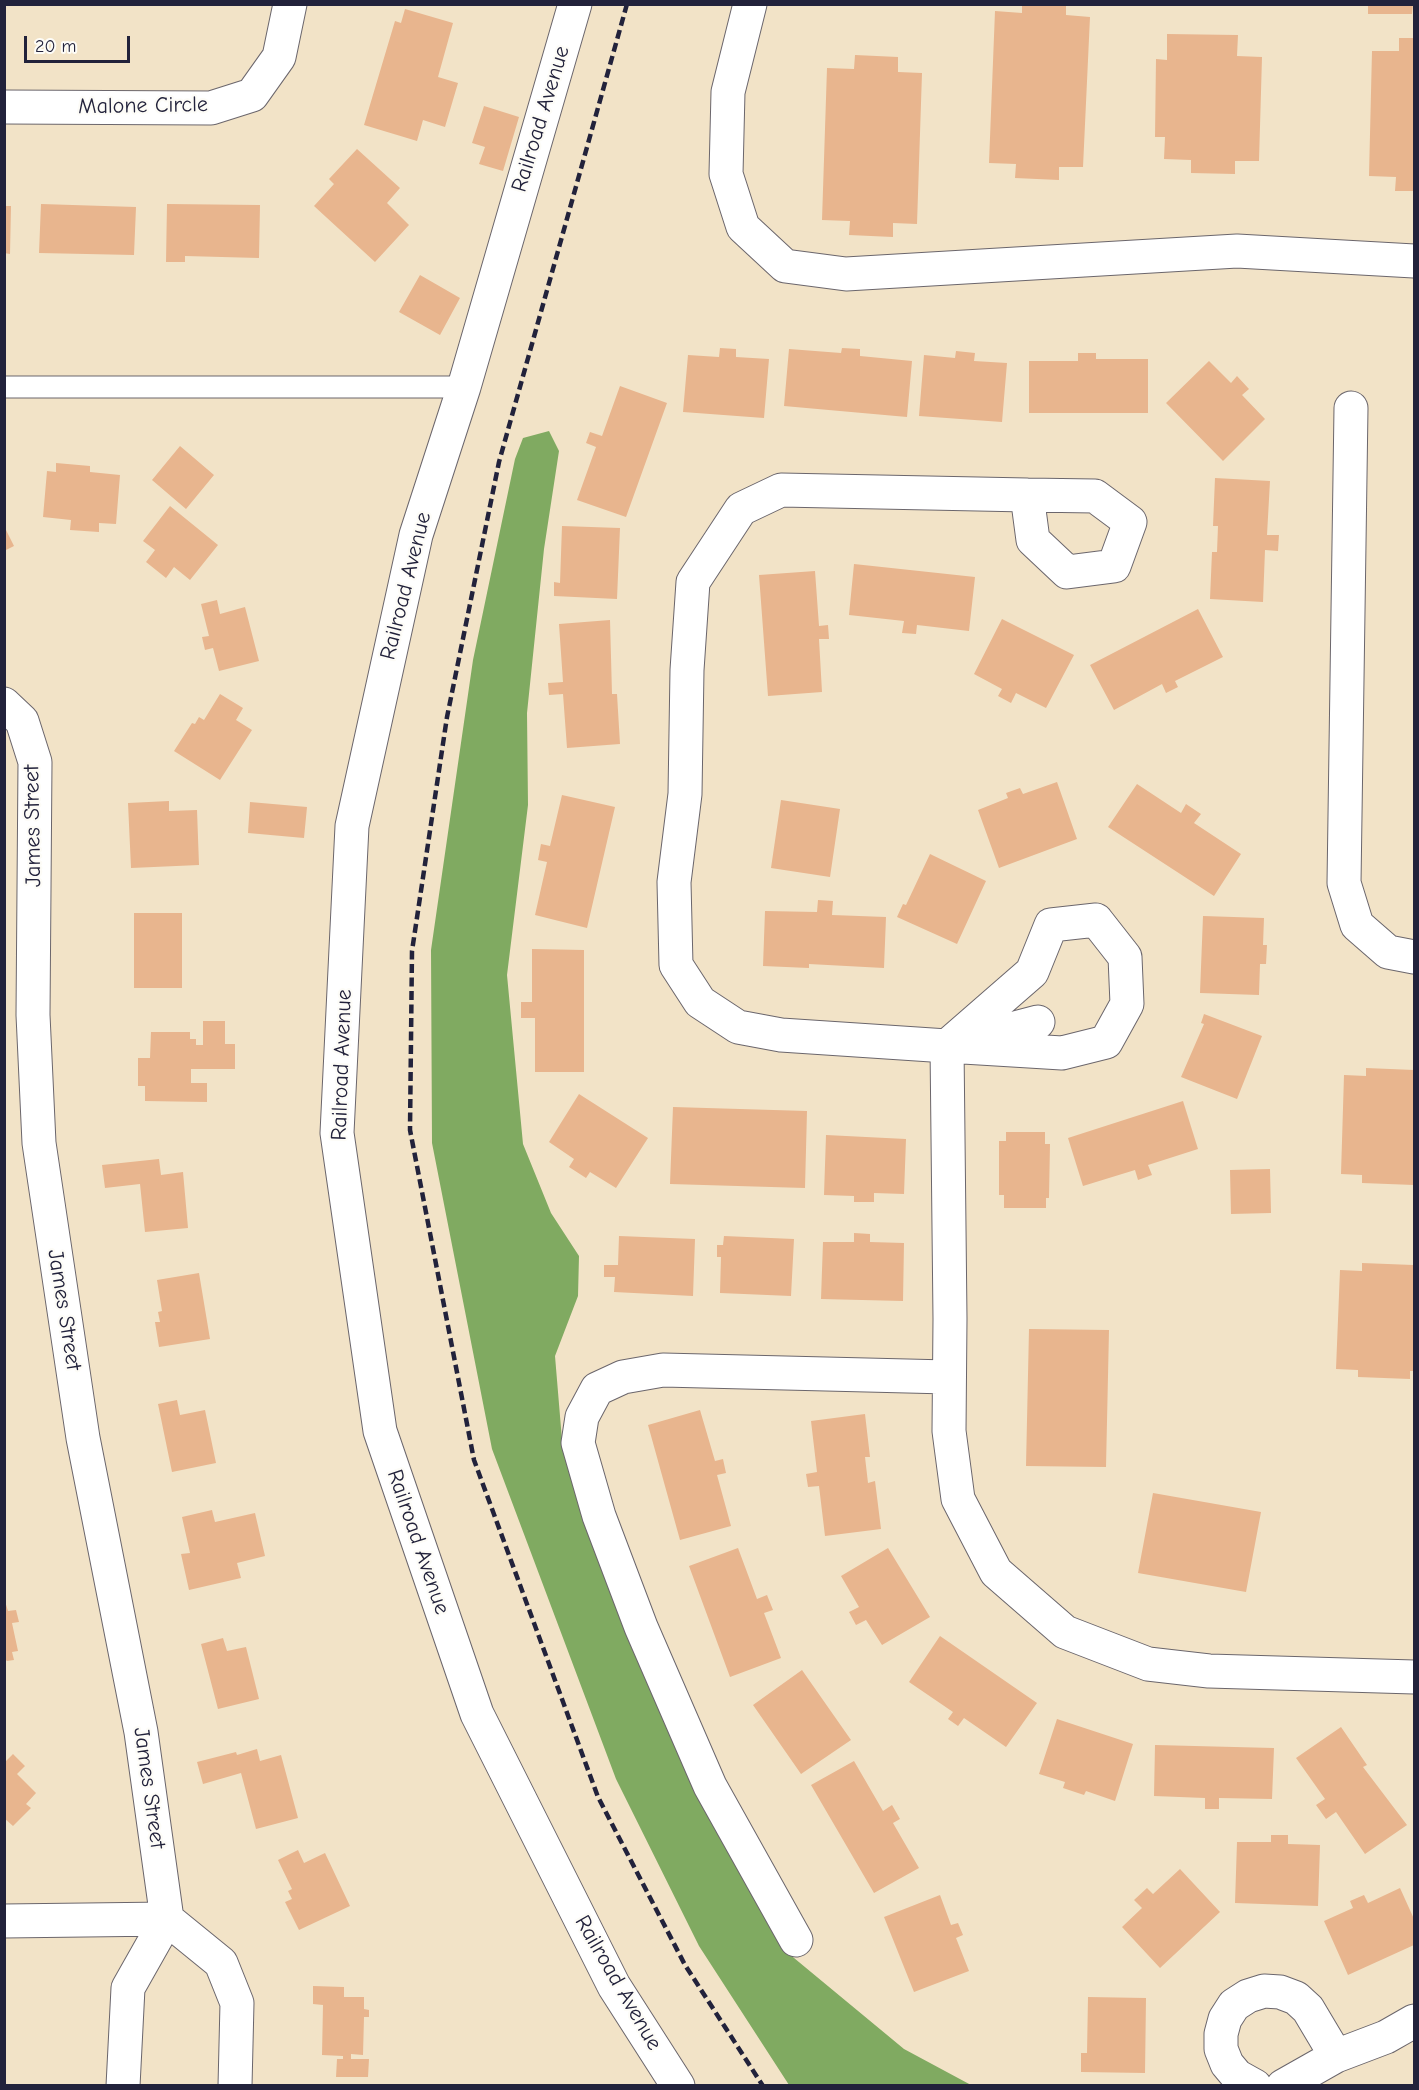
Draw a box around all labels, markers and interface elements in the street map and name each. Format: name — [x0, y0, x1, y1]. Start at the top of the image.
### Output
scale bar — [27, 24, 134, 62]
text: 20 m — [35, 36, 76, 57]
street label: Railroad Avenue — [506, 43, 576, 195]
street label: Malone Circle — [78, 92, 208, 120]
street label: Railroad Avenue — [375, 509, 437, 663]
street label: James Street — [19, 765, 47, 887]
street label: Railroad Avenue — [326, 989, 358, 1141]
street label: James Street — [41, 1248, 87, 1372]
street label: Railroad Avenue — [381, 1466, 455, 1618]
street label: James Street — [127, 1726, 171, 1850]
street label: Railroad Avenue — [569, 1911, 667, 2055]

